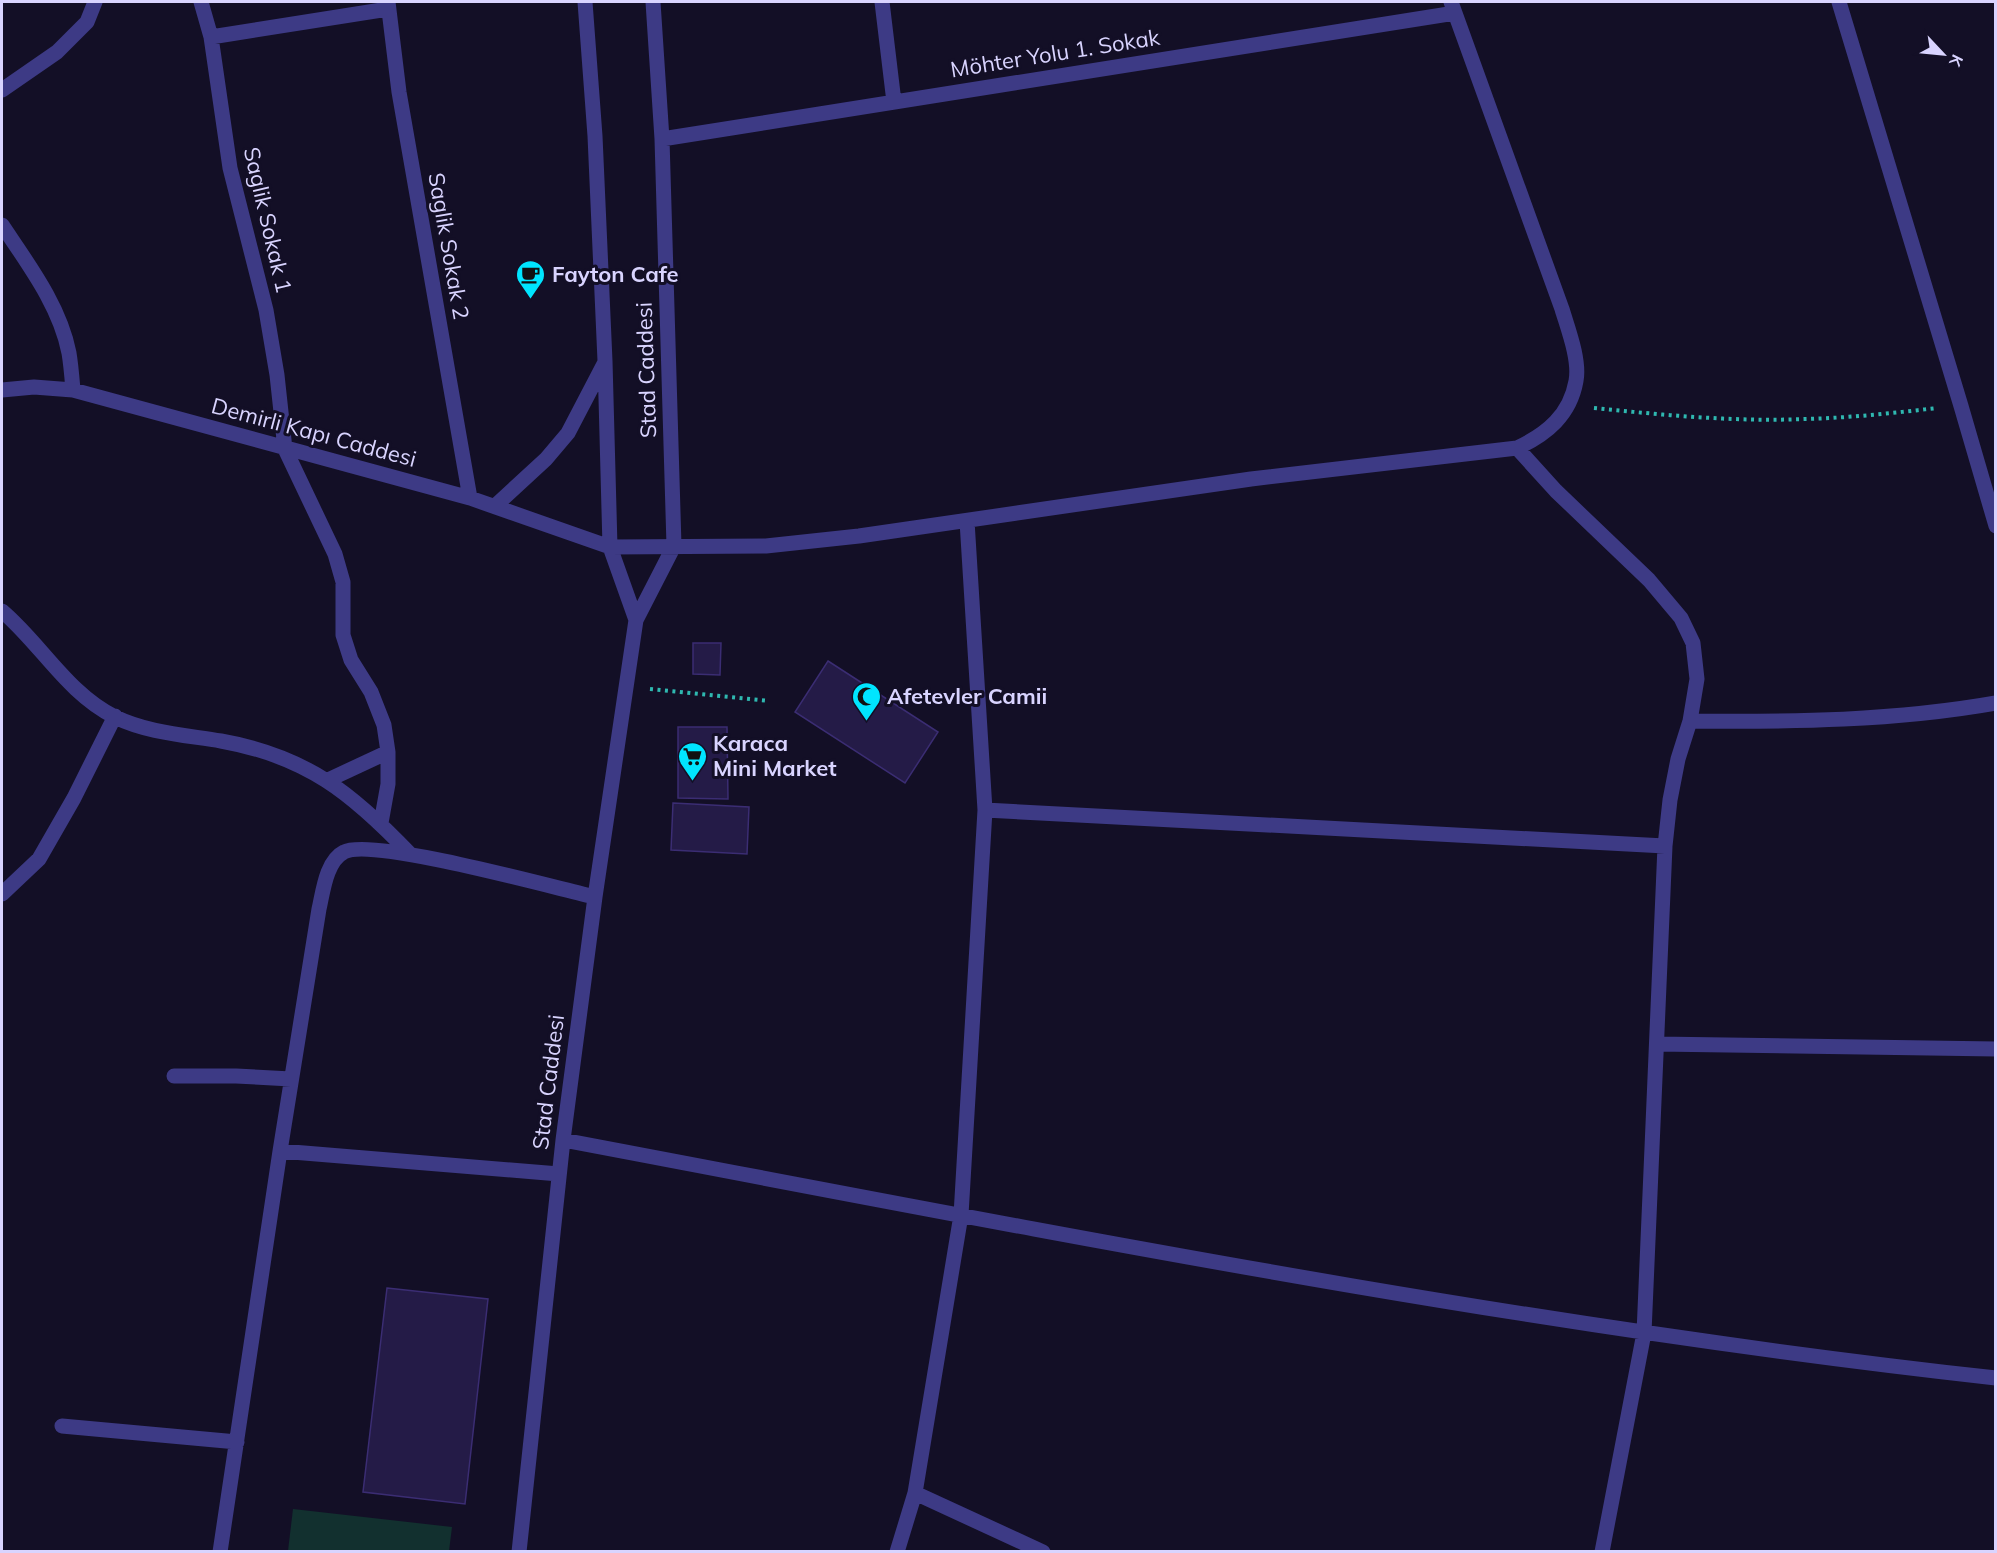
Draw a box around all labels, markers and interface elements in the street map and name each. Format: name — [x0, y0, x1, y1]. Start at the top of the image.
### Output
street label: Möhter Yolu 1. Sokak — [948, 23, 1162, 83]
north arrow — [1913, 24, 1973, 84]
text: K — [1945, 51, 1968, 71]
street label: Saglik Sokak 1 — [238, 144, 298, 296]
street label: Saglik Sokak 2 — [422, 170, 476, 322]
cafe icon: Fayton Cafe — [515, 258, 547, 300]
place label: Fayton Cafe — [552, 260, 679, 288]
street label: Stad Caddesi — [630, 302, 662, 438]
street label: Demirli Kapı Caddesi — [209, 391, 419, 473]
mosque icon: Afetevler Camii — [850, 680, 882, 722]
place label: Afetevler Camii — [887, 682, 1047, 710]
place label: Karaca Mini Market — [713, 729, 837, 782]
supermarket icon: Karaca Mini Market — [676, 740, 708, 782]
street label: Stad Caddesi — [526, 1013, 570, 1151]

